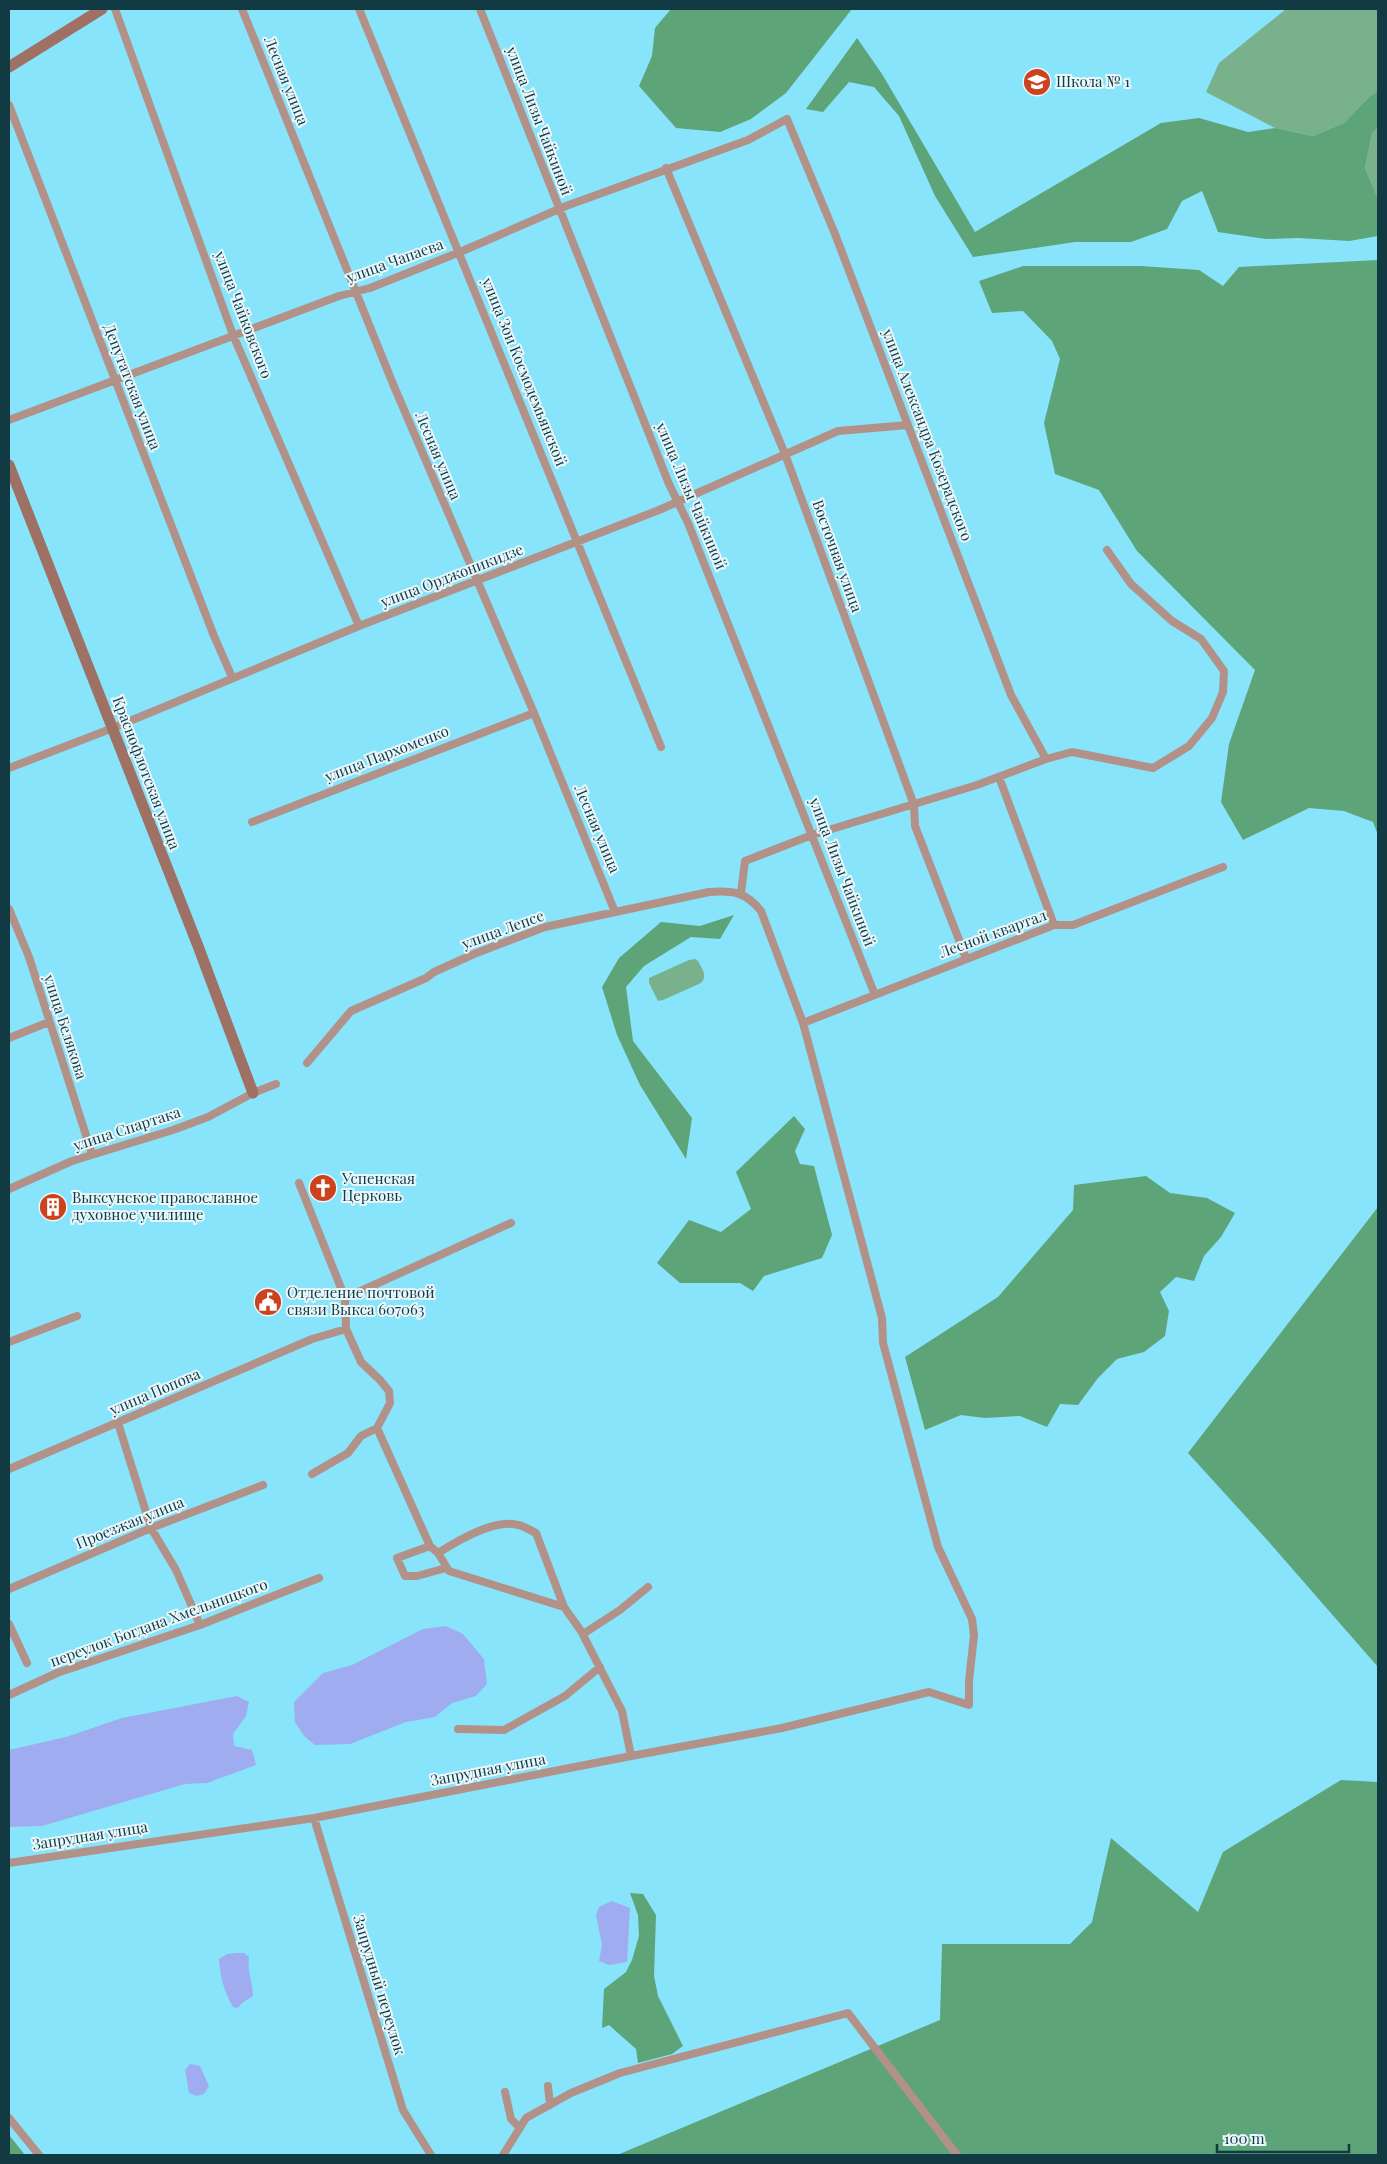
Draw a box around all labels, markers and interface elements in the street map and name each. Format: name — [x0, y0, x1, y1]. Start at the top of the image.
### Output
street label: Лесная улица — [260, 32, 314, 128]
street label: улица Лизы Чайкиной — [502, 43, 578, 198]
school or university icon: Школа № 1 — [1022, 67, 1052, 97]
place label: Школа № 1 — [1056, 71, 1131, 91]
street label: улица Чапаева — [343, 233, 446, 287]
street label: улица Чайковского — [210, 247, 277, 381]
street label: улица Зои Космодемьянской — [478, 273, 572, 469]
street label: Депутатская улица — [100, 321, 166, 453]
street label: улица Александра Козерадского — [878, 325, 978, 543]
street label: Лесная улица — [411, 408, 467, 503]
street label: улица Лизы Чайкиной — [652, 418, 732, 572]
street label: Восточная улица — [808, 497, 868, 615]
street label: улица Орджоникидзе — [377, 539, 526, 612]
street label: Краснофлотская улица — [108, 693, 186, 853]
street label: улица Пархоменко — [321, 720, 451, 786]
street label: Лесная улица — [570, 781, 626, 876]
street label: улица Лизы Чайкиной — [805, 794, 881, 949]
street label: Лесной квартал — [935, 904, 1050, 962]
street label: улица Лепсе — [458, 905, 546, 953]
street label: улица Белякова — [39, 971, 92, 1082]
street label: улица Спартака — [70, 1101, 183, 1155]
place label: Успенская Церковь — [341, 1168, 415, 1205]
church icon: Успенская Церковь — [308, 1173, 338, 1203]
place label: Выксунское православное духовное училище — [72, 1187, 258, 1224]
building icon: Выксунское православное духовное училище — [38, 1192, 68, 1222]
place label: Отделение почтовой связи Выкса 607063 — [287, 1282, 435, 1319]
public building icon: Отделение почтовой связи Выкса 607063 — [253, 1287, 283, 1317]
street label: улица Попова — [105, 1363, 203, 1420]
street label: Проезжая улица — [73, 1491, 187, 1553]
street label: переулок Богдана Хмельницкого — [47, 1573, 270, 1671]
street label: Запрудная улица — [429, 1748, 548, 1790]
street label: Запрудная улица — [31, 1816, 150, 1854]
street label: Запрудный переулок — [349, 1912, 411, 2058]
scale bar — [1217, 2122, 1350, 2154]
text: 100 m — [1224, 2128, 1265, 2148]

